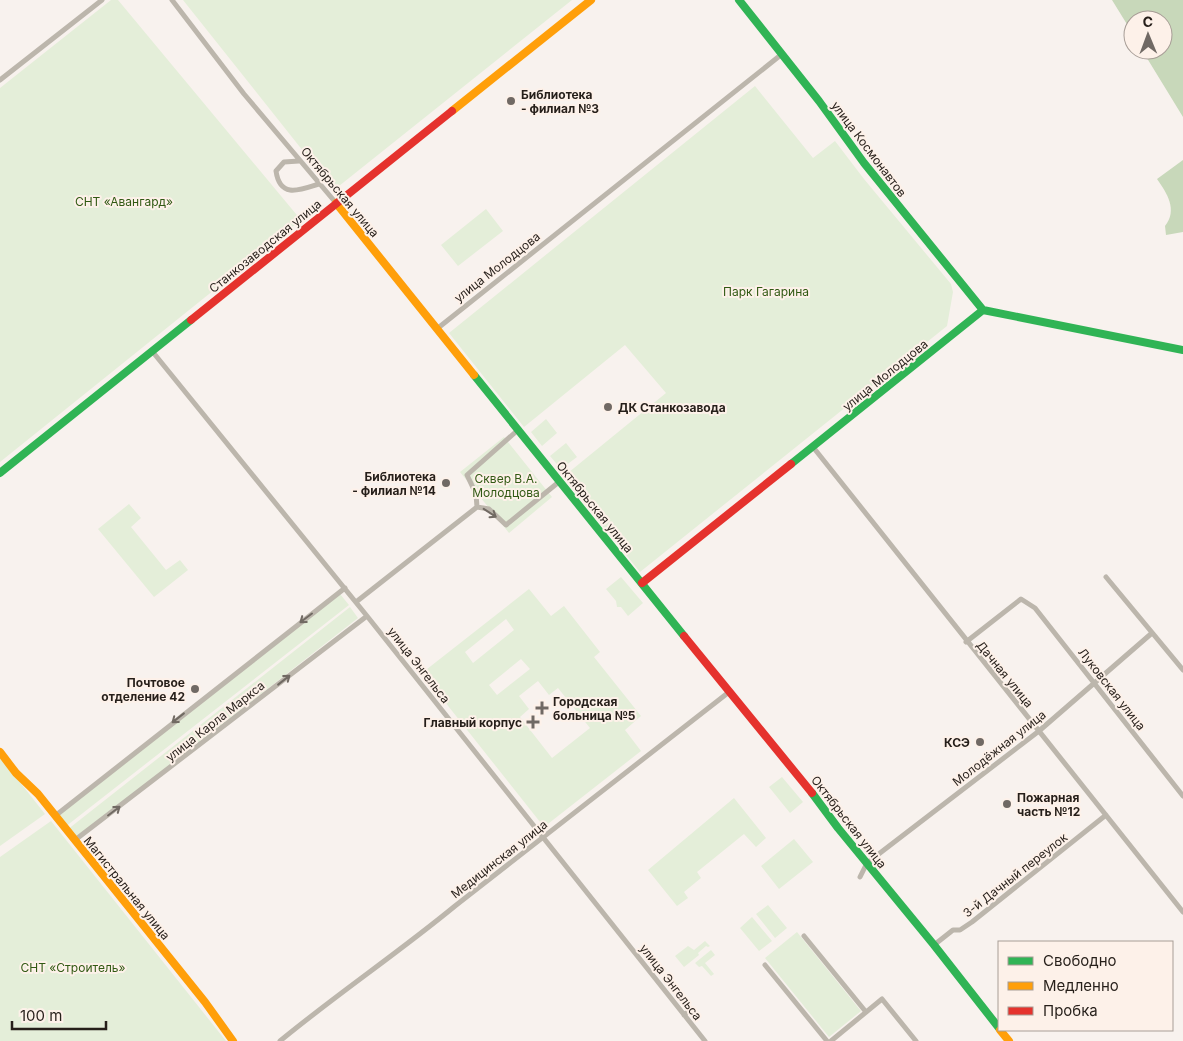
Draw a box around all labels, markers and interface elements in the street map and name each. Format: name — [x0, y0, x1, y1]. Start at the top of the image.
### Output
north arrow — [1123, 10, 1173, 60]
text: С — [1142, 13, 1153, 30]
place label: Библиотека - филиал №3 — [521, 87, 599, 116]
marker: Библиотека - филиал №3 — [505, 95, 517, 107]
street label: улица Космонавтов — [828, 98, 910, 200]
street label: Октябрьская улица — [298, 144, 382, 240]
park label: СНТ «Авангард» — [75, 194, 173, 209]
street label: Станкозаводская улица — [206, 196, 324, 296]
street label: улица Молодцова — [451, 229, 543, 305]
park label: Парк Гагарина — [723, 284, 809, 299]
street label: улица Молодцова — [839, 336, 931, 414]
place label: ДК Станкозавода — [618, 400, 726, 415]
marker: ДК Станкозавода — [602, 401, 614, 413]
street label: Октябрьская улица — [554, 458, 636, 556]
place label: Библиотека - филиал №14 — [352, 469, 436, 498]
park label: Сквер В.А. Молодцова — [472, 471, 540, 500]
marker: Библиотека - филиал №14 — [440, 477, 452, 489]
one-way arrow — [483, 507, 497, 518]
one-way arrow — [300, 612, 313, 623]
street label: улица Энгельса — [385, 624, 453, 706]
street label: Дачная улица — [974, 638, 1036, 710]
street label: Луковская улица — [1075, 645, 1149, 733]
place label: Почтовое отделение 42 — [101, 675, 185, 704]
one-way arrow — [277, 675, 291, 685]
street label: улица Карла Маркса — [163, 678, 267, 764]
marker: Почтовое отделение 42 — [189, 683, 201, 695]
place label: Городская больница №5 — [553, 694, 636, 723]
marker: Городская больница №5 — [535, 701, 549, 715]
street label: Молодёжная улица — [949, 707, 1049, 789]
one-way arrow — [172, 713, 185, 724]
place label: Главный корпус — [424, 715, 522, 730]
marker: Главный корпус — [526, 715, 540, 729]
place label: КСЭ — [944, 735, 970, 750]
marker: КСЭ — [974, 736, 986, 748]
street label: Октябрьская улица — [808, 773, 890, 871]
place label: Пожарная часть №12 — [1017, 790, 1080, 819]
marker: Пожарная часть №12 — [1001, 798, 1013, 810]
one-way arrow — [107, 806, 121, 816]
street label: Медицинская улица — [448, 817, 550, 901]
street label: 3-й Дачный переулок — [960, 829, 1071, 920]
street label: Магистральная улица — [81, 833, 173, 943]
street label: улица Энгельса — [637, 941, 705, 1023]
legend — [998, 941, 1173, 1031]
text: Свободно — [1043, 951, 1117, 970]
park label: СНТ «Строитель» — [21, 960, 125, 975]
text: Медленно — [1043, 976, 1119, 995]
scale bar — [12, 998, 106, 1030]
text: Пробка — [1043, 1001, 1098, 1020]
text: 100 m — [20, 1006, 62, 1025]

